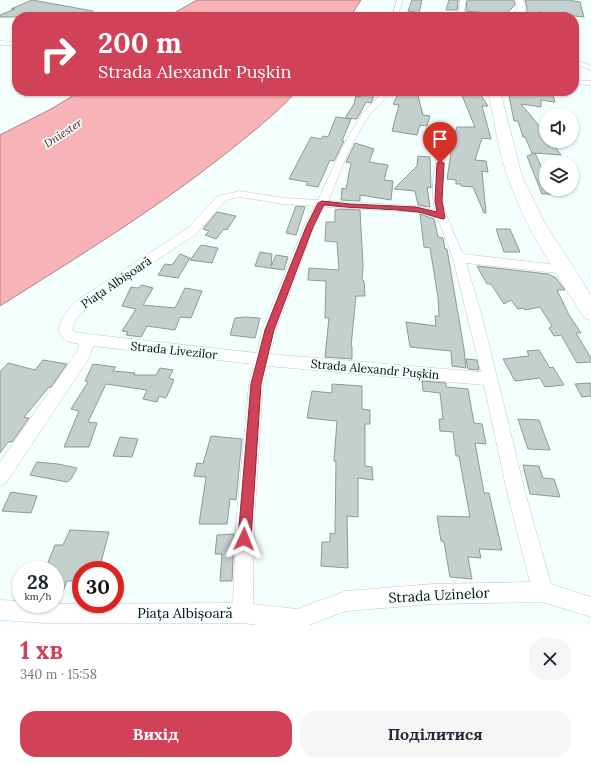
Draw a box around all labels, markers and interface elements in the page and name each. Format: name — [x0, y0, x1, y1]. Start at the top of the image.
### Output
text: 200 m — [98, 25, 182, 61]
icon: right — [32, 28, 84, 80]
text: Strada Alexandr Pușkin — [98, 60, 291, 83]
map controls — [539, 108, 579, 196]
button: sound — [539, 108, 579, 148]
water label: Dniester — [41, 115, 86, 150]
pin — [423, 122, 457, 163]
icon: arrive — [429, 128, 451, 150]
button: layers — [539, 156, 579, 196]
street label: Piața Albișoară — [78, 253, 154, 311]
street label: Strada Livezilor — [130, 338, 219, 362]
street label: Strada Alexandr Pușkin — [310, 356, 440, 382]
position arrow — [223, 518, 265, 560]
speed limit sign: 30 — [72, 561, 124, 613]
text: 28 — [27, 569, 49, 594]
street label: Strada Uzinelor — [388, 583, 490, 607]
text: km/h — [24, 590, 52, 603]
street label: Piața Albișoară — [137, 604, 233, 622]
text: 1 хв — [20, 635, 63, 666]
button: close — [529, 638, 571, 680]
text: 340 m · 15:58 — [20, 666, 97, 683]
button: Вихід — [20, 711, 292, 757]
button: Поділитися — [300, 711, 571, 757]

